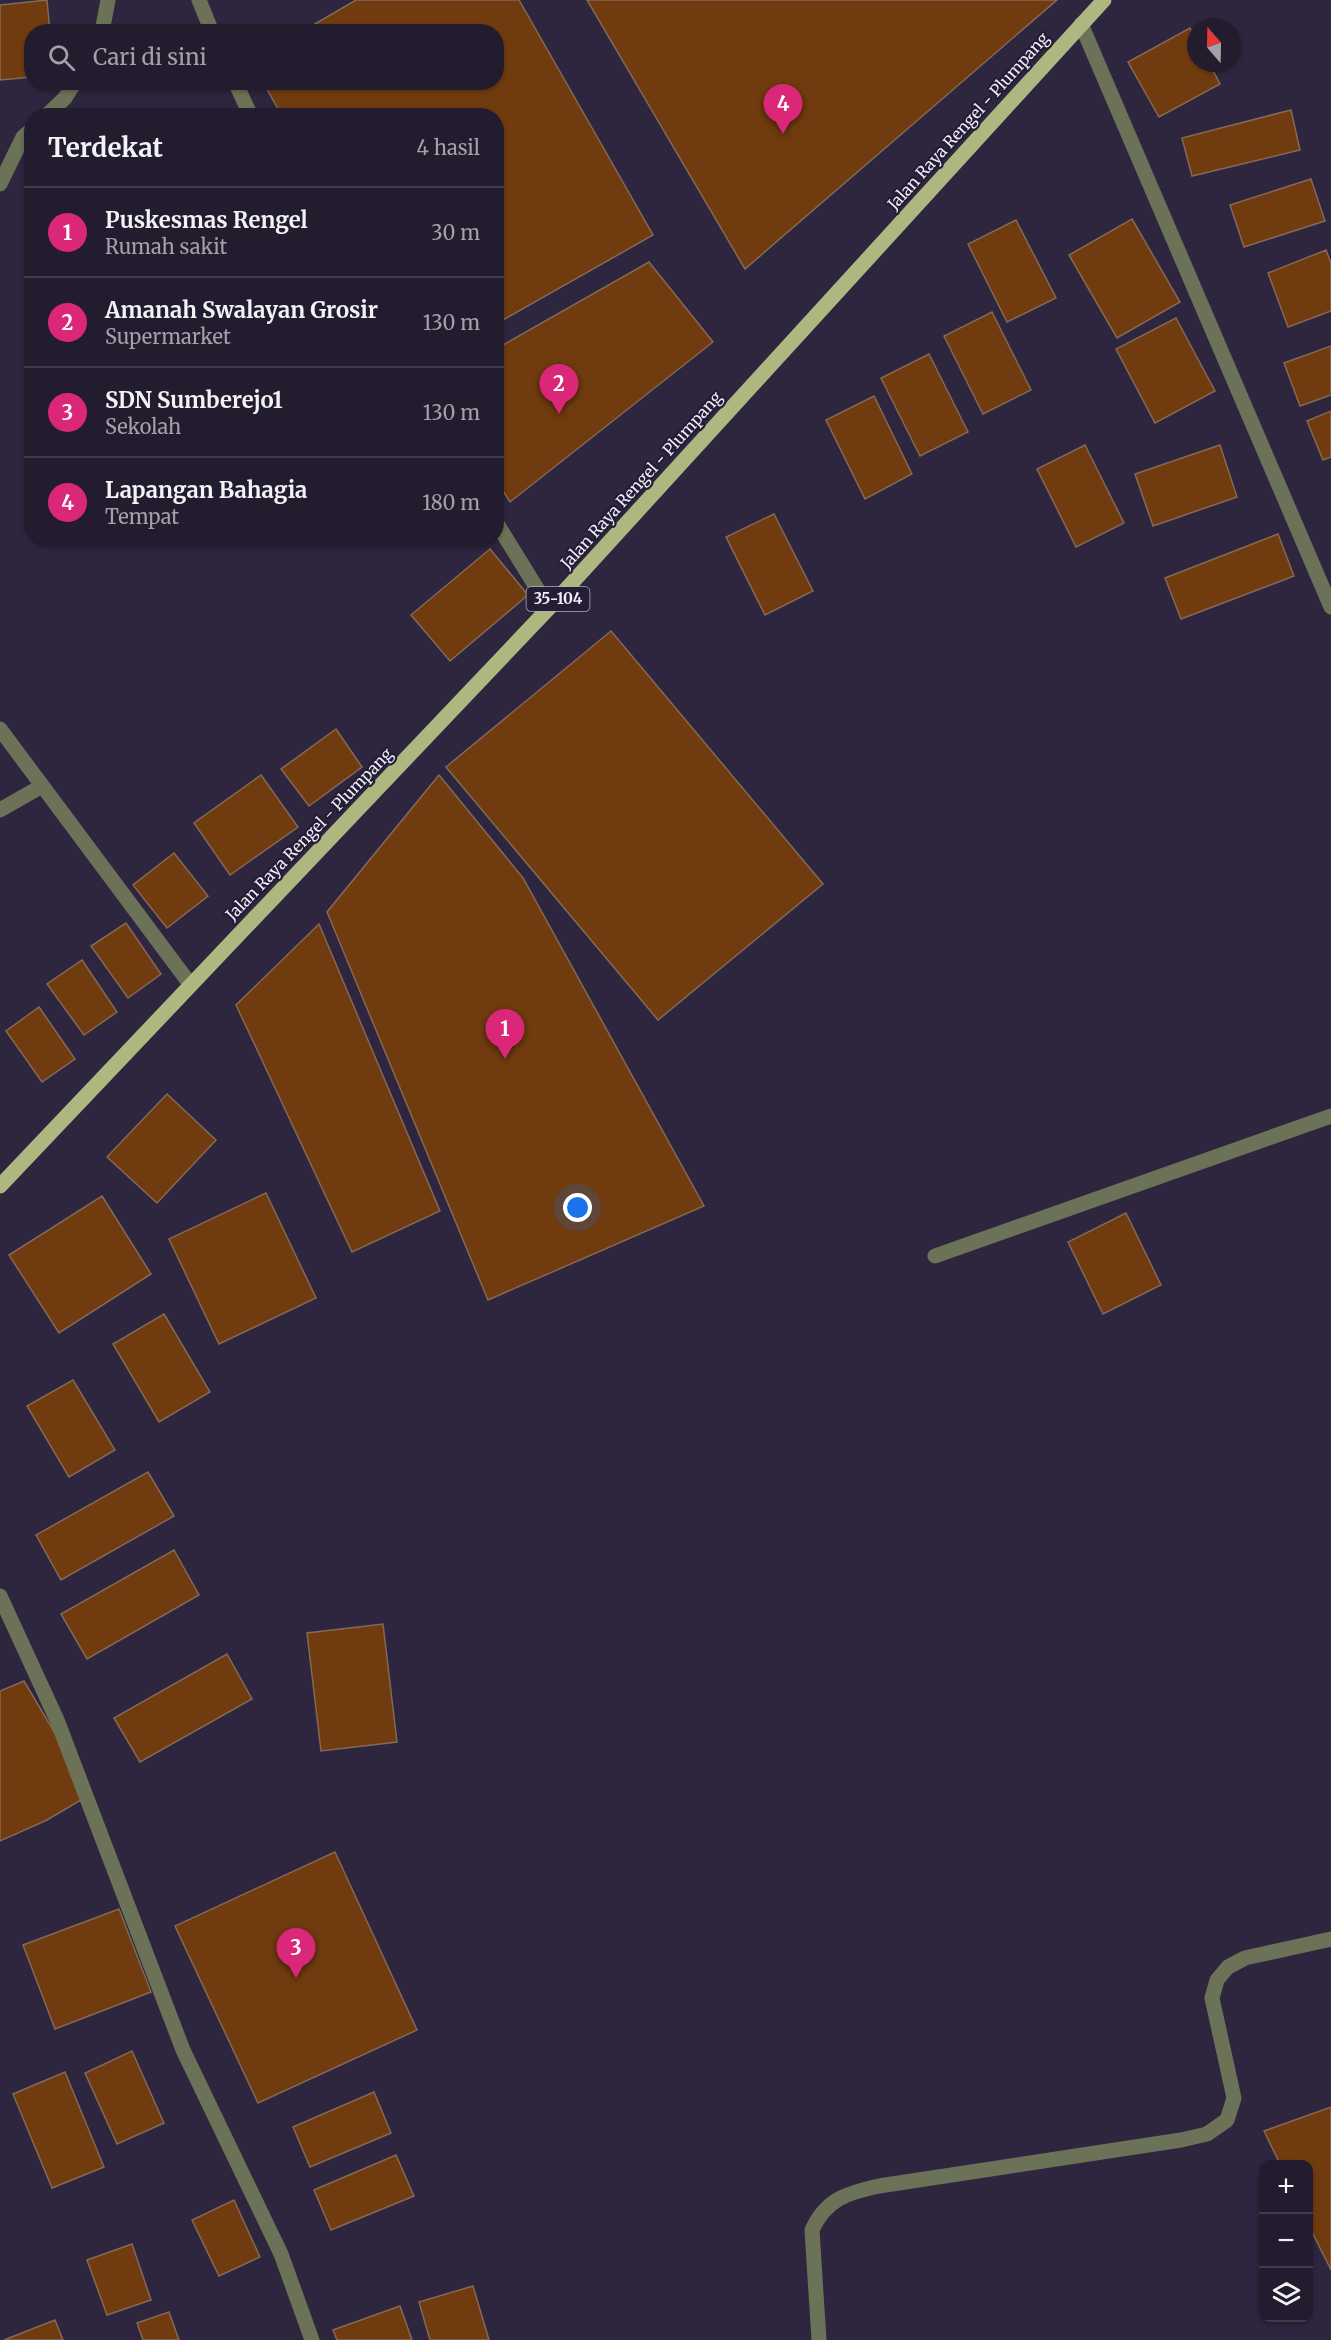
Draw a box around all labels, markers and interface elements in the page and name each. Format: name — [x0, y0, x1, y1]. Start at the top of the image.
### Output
north arrow — [1187, 18, 1241, 72]
search box — [24, 24, 504, 90]
street label: Jalan Raya Rengel - Plumpang — [882, 28, 1053, 215]
icon: search — [45, 41, 78, 74]
text: Cari di sini — [93, 43, 207, 71]
pin: 4 — [764, 84, 802, 134]
text: Terdekat — [48, 131, 163, 164]
text: 4 hasil — [417, 135, 480, 160]
text: Puskesmas Rengel — [105, 206, 308, 234]
text: 1 — [63, 220, 72, 245]
text: 30 m — [431, 220, 480, 245]
text: Rumah sakit — [105, 234, 227, 259]
text: Amanah Swalayan Grosir — [105, 296, 378, 324]
text: 2 — [62, 310, 73, 335]
text: 130 m — [423, 310, 480, 335]
text: Supermarket — [105, 324, 231, 349]
pin: 2 — [540, 364, 578, 414]
text: SDN Sumberejo1 — [105, 386, 283, 414]
street label: Jalan Raya Rengel - Plumpang — [555, 387, 726, 574]
text: 3 — [62, 400, 73, 425]
text: 130 m — [423, 400, 480, 425]
text: Sekolah — [105, 414, 181, 439]
text: Lapangan Bahagia — [105, 476, 307, 504]
text: 4 — [61, 490, 74, 515]
text: 180 m — [422, 490, 480, 515]
text: Tempat — [105, 504, 179, 529]
road number: 35-104 — [526, 587, 590, 611]
street label: Jalan Raya Rengel - Plumpang — [221, 743, 397, 925]
pin: 1 — [486, 1010, 524, 1059]
your location — [563, 1193, 592, 1222]
pin: 3 — [276, 1928, 316, 1978]
map controls — [1259, 2160, 1313, 2322]
button: + — [1259, 2160, 1313, 2214]
button: − — [1259, 2214, 1313, 2268]
button: layers — [1259, 2268, 1313, 2322]

